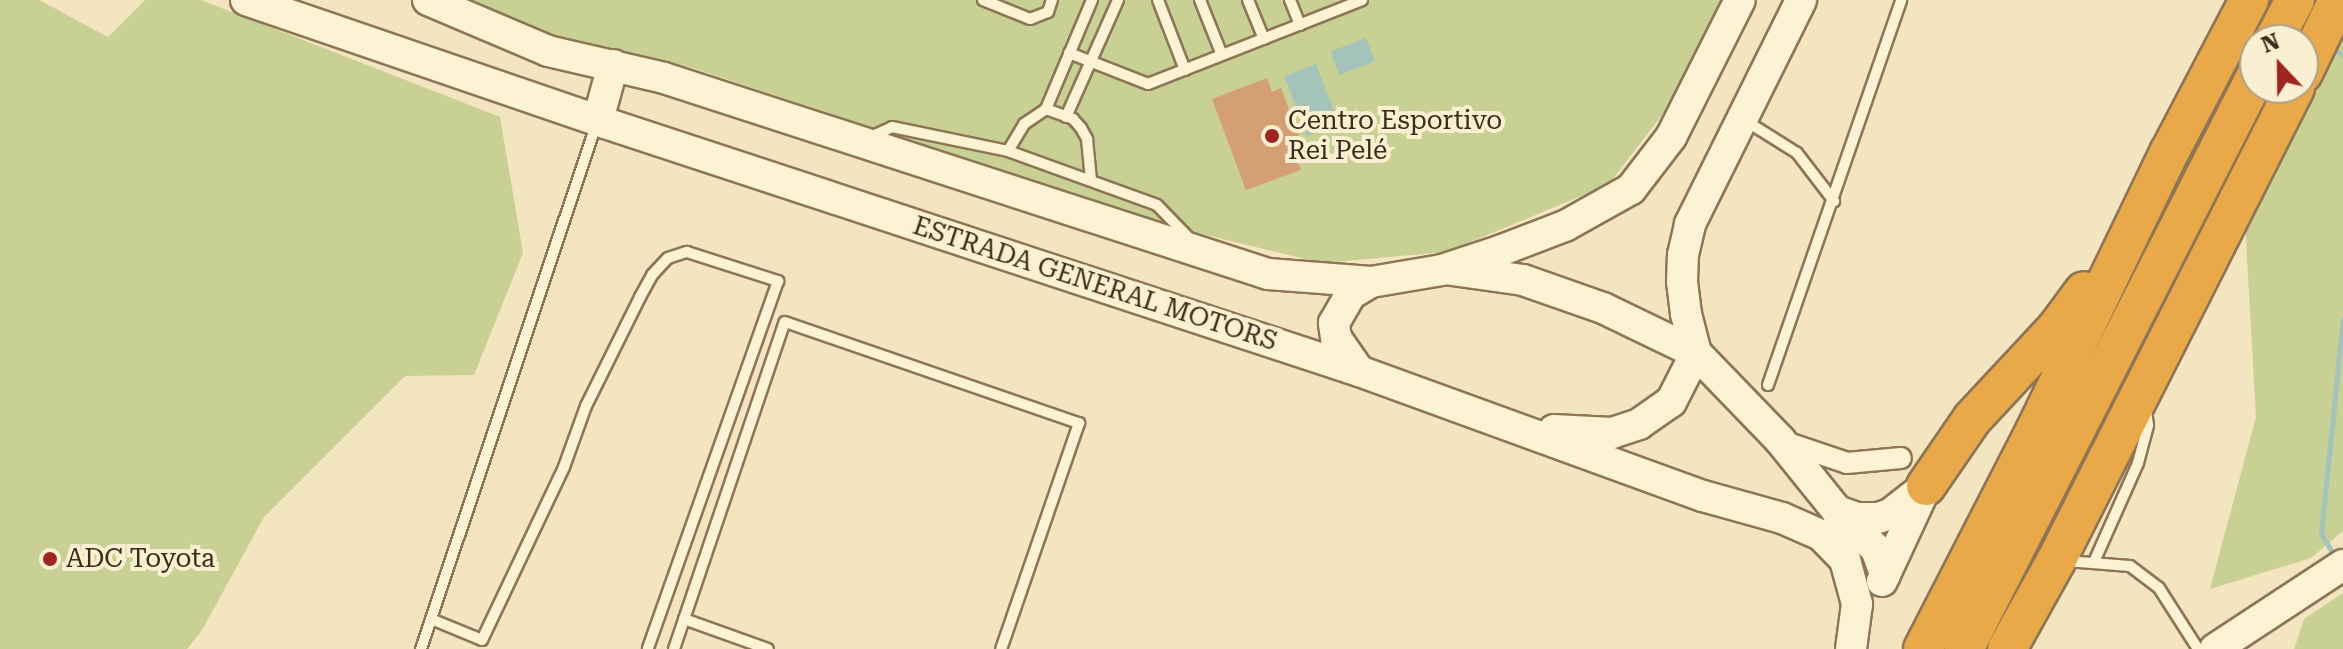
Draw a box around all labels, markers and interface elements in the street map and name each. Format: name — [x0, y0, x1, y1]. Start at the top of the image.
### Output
north arrow — [2239, 24, 2319, 104]
text: N — [2258, 28, 2283, 58]
place label: Centro Esportivo Rei Pelé — [1288, 105, 1502, 166]
marker: Centro Esportivo Rei Pelé — [1263, 127, 1281, 145]
street label: ESTRADA GENERAL MOTORS — [909, 210, 1281, 358]
place label: ADC Toyota — [66, 543, 215, 575]
marker: ADC Toyota — [41, 550, 59, 568]

